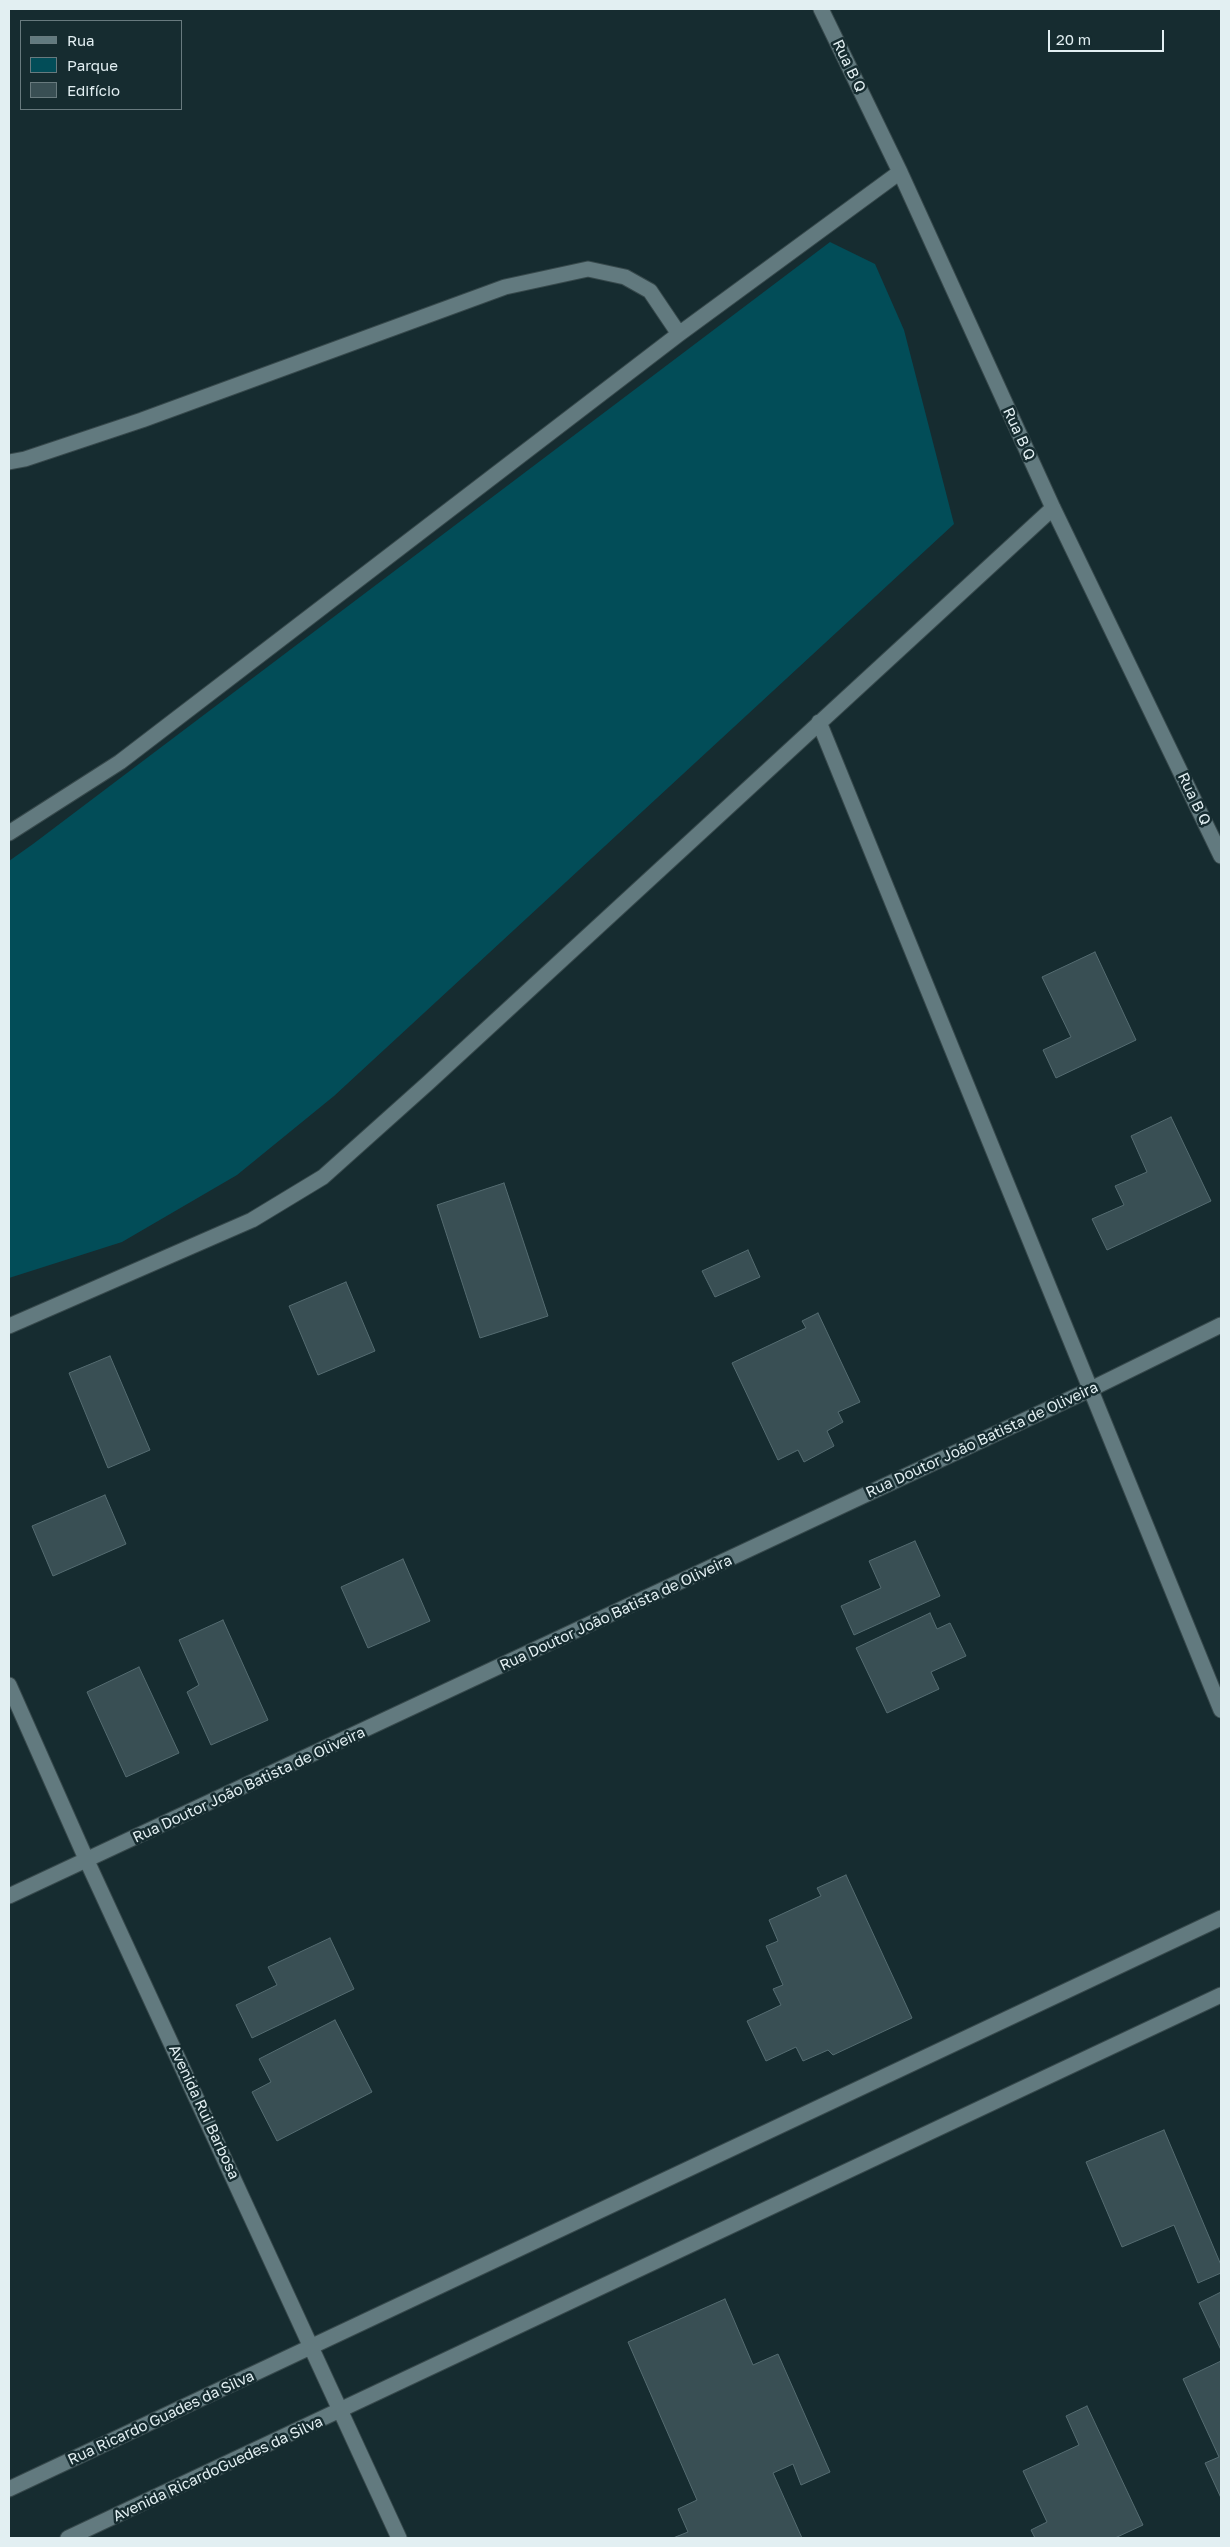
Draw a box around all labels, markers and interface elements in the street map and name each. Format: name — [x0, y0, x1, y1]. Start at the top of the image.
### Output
legend — [20, 20, 182, 110]
scale bar — [1050, 20, 1166, 52]
text: 20 m — [1056, 30, 1091, 48]
text: Rua — [67, 31, 94, 49]
street label: Rua B Q — [829, 37, 869, 95]
text: Parque — [67, 56, 118, 74]
text: Edifício — [67, 81, 120, 99]
street label: Rua B Q — [999, 405, 1039, 463]
street label: Rua B Q — [1174, 770, 1214, 828]
street label: Rua Doutor João Batista de Oliveira — [863, 1378, 1101, 1502]
street label: Rua Doutor João Batista de Oliveira — [497, 1551, 735, 1675]
street label: Rua Doutor João Batista de Oliveira — [130, 1723, 368, 1847]
street label: Avenida Rui Barbosa — [165, 2042, 243, 2182]
street label: Rua Ricardo Guades da Silva — [65, 2367, 257, 2469]
street label: Avenida RicardoGuedes da Silva — [110, 2412, 326, 2526]

